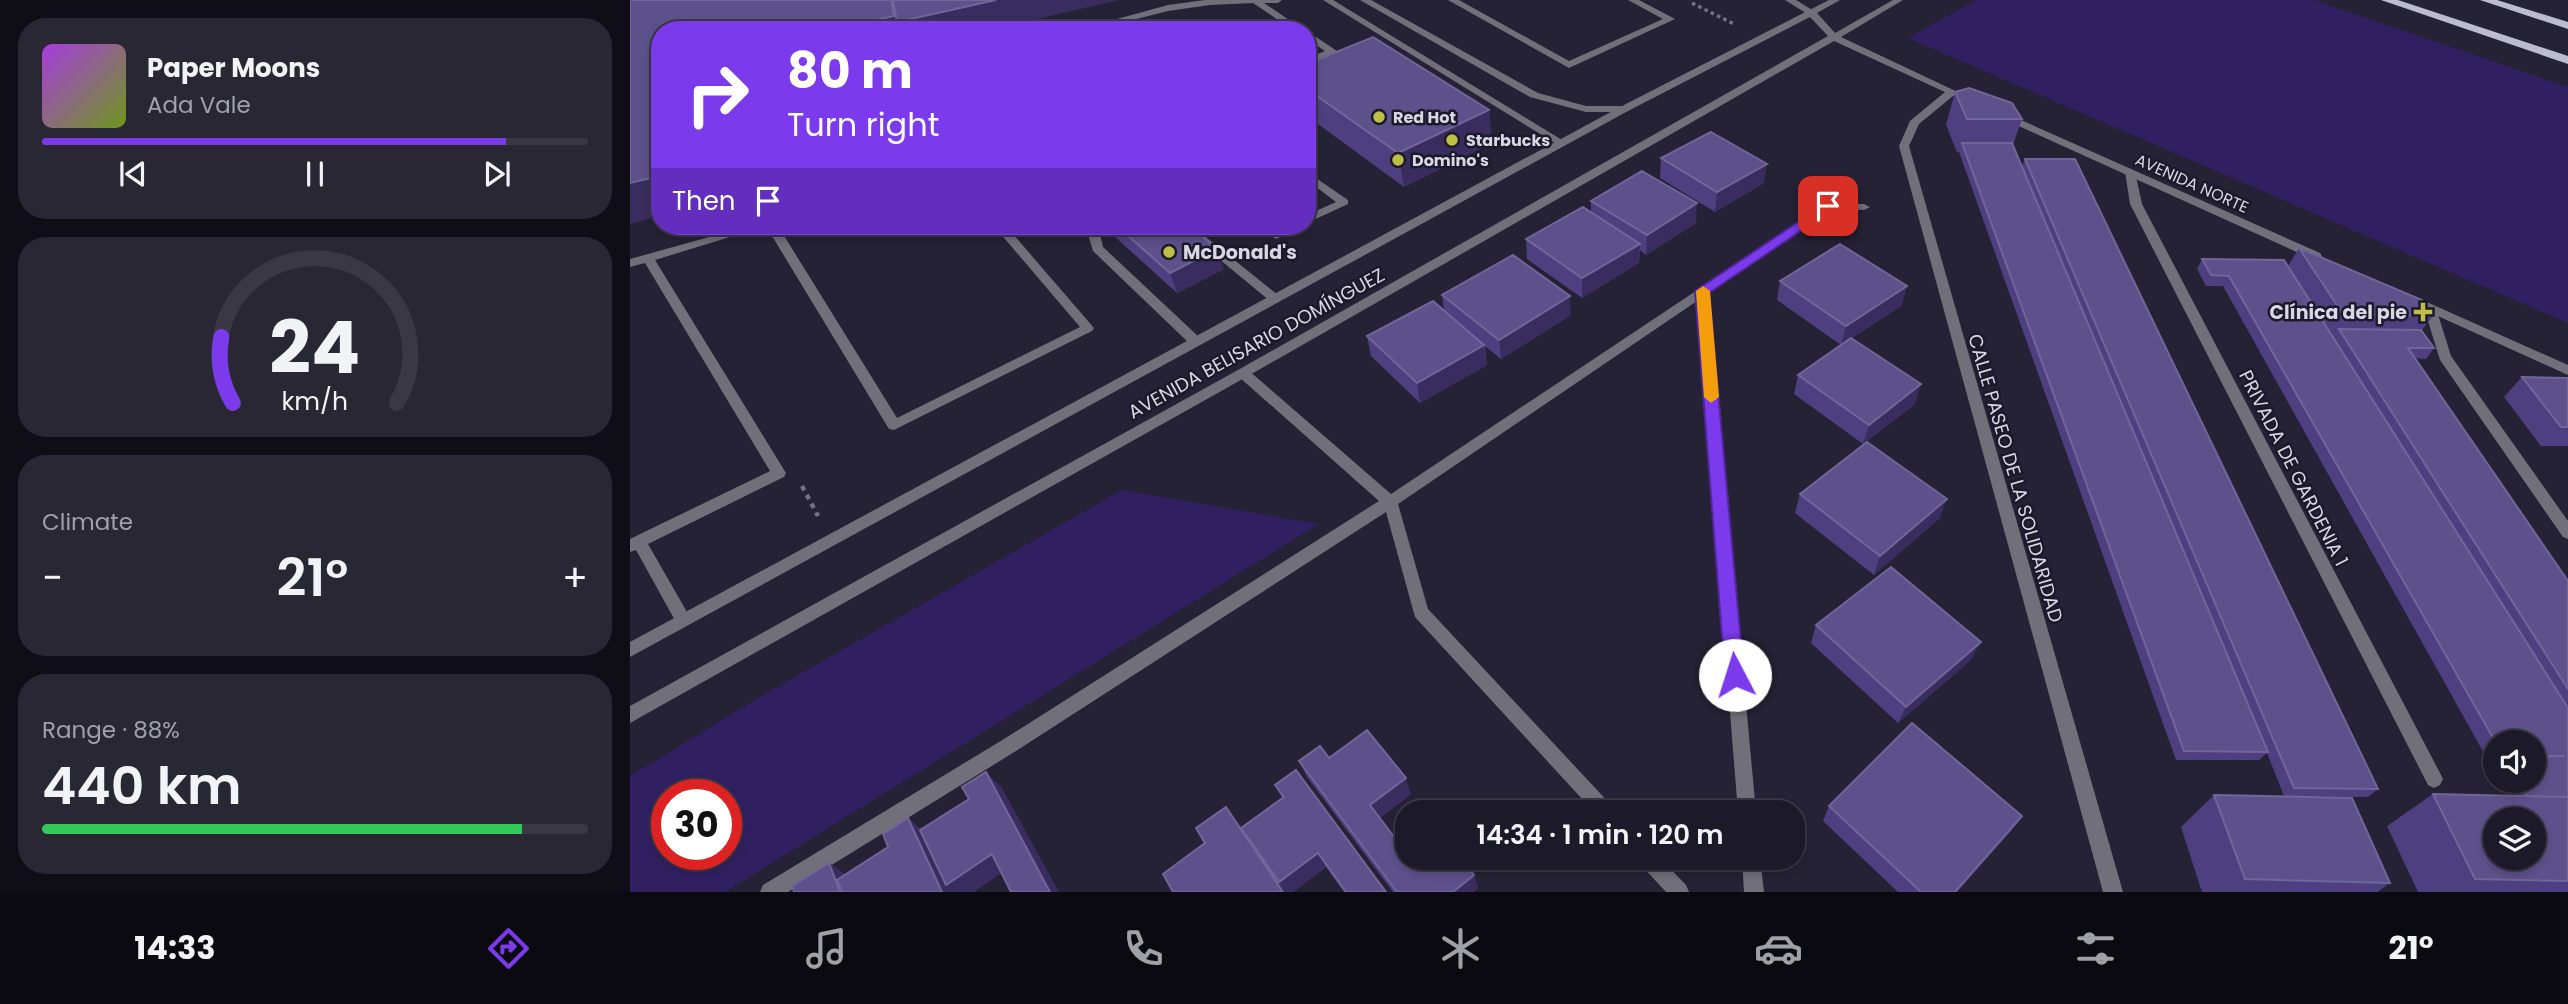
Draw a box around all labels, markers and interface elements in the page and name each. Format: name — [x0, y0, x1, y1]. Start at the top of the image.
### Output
text: 80 m — [787, 37, 913, 105]
icon: right — [672, 49, 763, 140]
text: Paper Moons — [147, 50, 320, 86]
text: Ada Vale — [147, 89, 251, 121]
text: Turn right — [787, 102, 939, 147]
place label: Red Hot — [1393, 106, 1456, 129]
marker: Red Hot — [1371, 109, 1387, 125]
place label: Starbucks — [1466, 129, 1550, 152]
marker: Starbucks — [1444, 132, 1460, 148]
street label: AVENIDA NORTE — [2131, 148, 2252, 219]
place label: Domino's — [1412, 149, 1489, 172]
marker: Domino's — [1390, 152, 1406, 168]
icon: previous — [114, 155, 152, 193]
icon: pause — [296, 155, 334, 193]
icon: next — [478, 155, 516, 193]
pin — [1798, 176, 1858, 236]
icon: arrive — [749, 182, 787, 220]
text: Then — [672, 183, 735, 219]
icon: arrive — [1809, 187, 1847, 225]
place label: McDonald's — [1183, 239, 1297, 266]
marker: McDonald's — [1161, 244, 1177, 260]
street label: AVENIDA BELISARIO DOMÍNGUEZ — [1123, 261, 1389, 425]
text: 24 — [270, 297, 360, 398]
place label: Clínica del pie — [2270, 299, 2407, 326]
marker: Clínica del pie — [2413, 302, 2433, 322]
street label: CALLE PASEO DE LA SOLIDARIDAD — [1961, 331, 2070, 626]
street label: PRIVADA DE GARDENIA 1 — [2232, 366, 2355, 571]
text: km/h — [282, 384, 348, 419]
text: Climate — [42, 506, 133, 538]
text: 21° — [277, 541, 348, 614]
text: − — [42, 551, 63, 604]
text: + — [562, 551, 588, 604]
position arrow — [1698, 638, 1772, 712]
text: Range · 88% — [42, 714, 180, 746]
map controls — [2483, 730, 2546, 870]
button: sound — [2483, 730, 2546, 793]
text: 440 km — [42, 749, 242, 822]
speed limit sign: 30 — [651, 779, 742, 870]
button: layers — [2483, 807, 2546, 870]
text: 14:34 · 1 min · 120 m — [1477, 817, 1723, 853]
icon: directions — [484, 924, 533, 973]
icon: music — [802, 924, 851, 973]
icon: phone — [1119, 924, 1168, 973]
icon: climate — [1436, 924, 1485, 973]
icon: car — [1754, 924, 1803, 973]
icon: filters — [2071, 924, 2120, 973]
text: 14:33 — [134, 925, 216, 970]
text: 21° — [2389, 925, 2434, 970]

